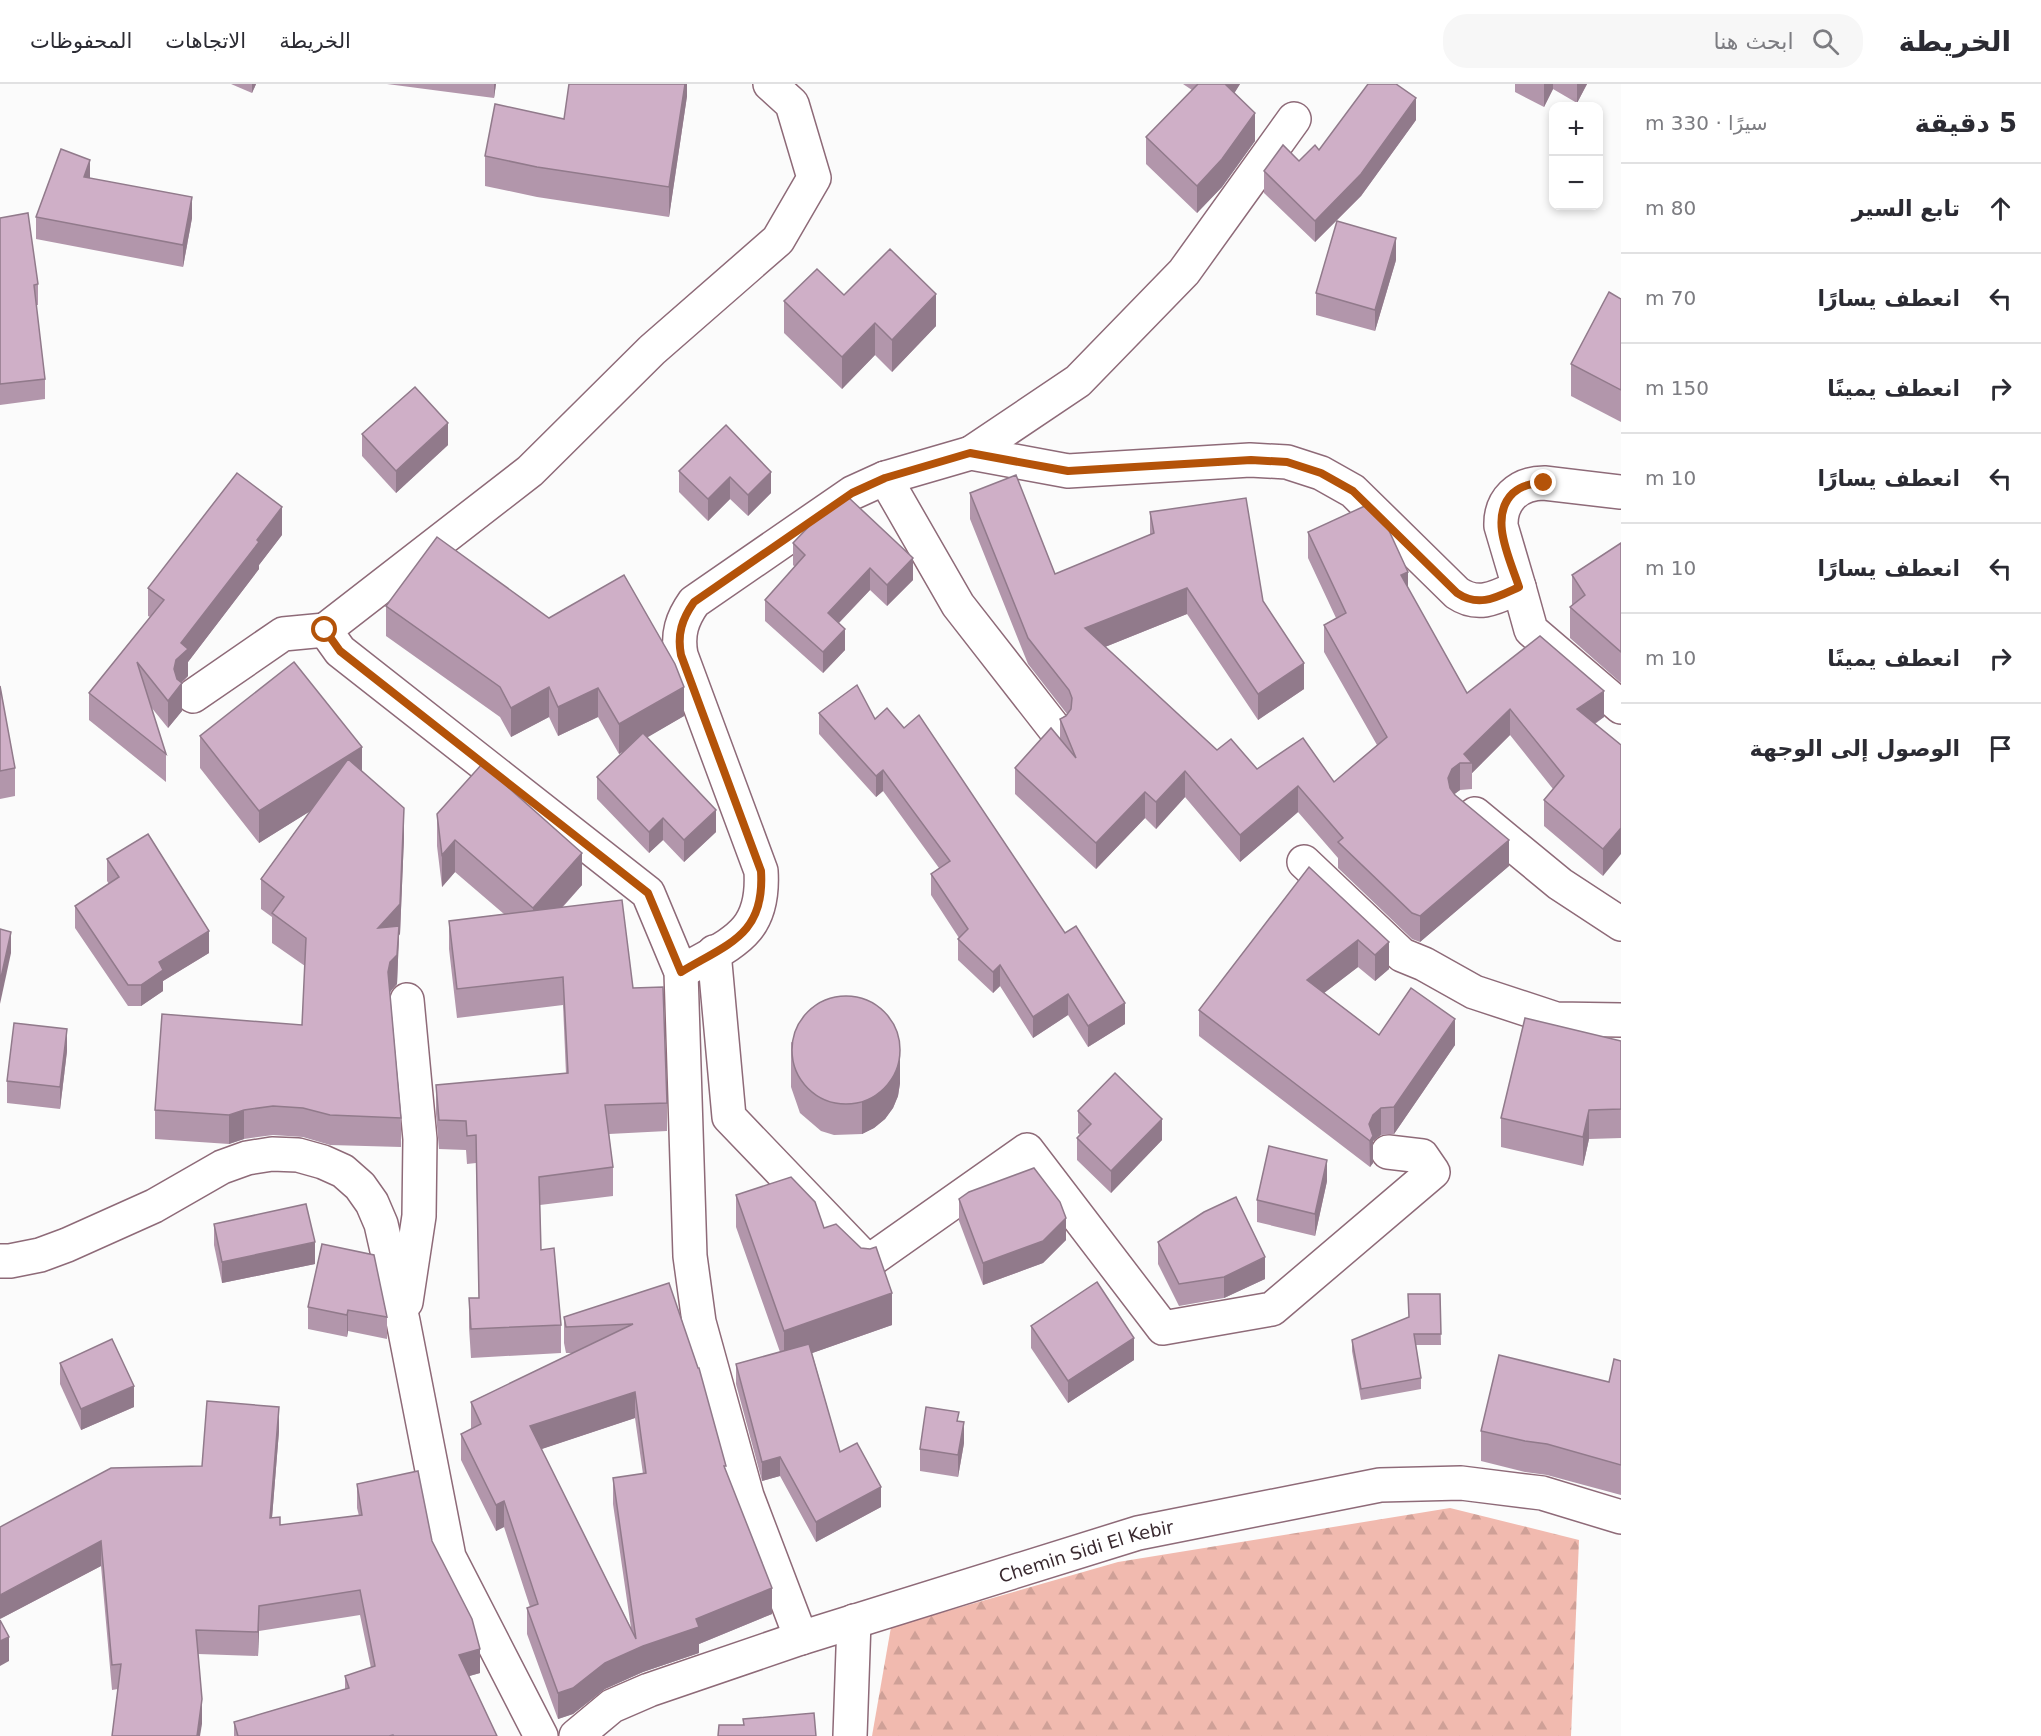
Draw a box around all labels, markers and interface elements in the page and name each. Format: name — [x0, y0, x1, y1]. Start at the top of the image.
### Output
search box — [1443, 14, 1863, 68]
icon: search — [1809, 25, 1842, 58]
text: الخريطة — [1899, 25, 2011, 58]
text: المحفوظات — [30, 29, 132, 53]
text: الاتجاهات — [165, 29, 246, 53]
text: الخريطة — [279, 29, 351, 53]
text: ابحث هنا — [1714, 29, 1794, 54]
map controls — [1549, 102, 1603, 210]
button: + — [1549, 102, 1603, 156]
text: 5 دقيقة — [1914, 108, 2017, 138]
text: سيرًا · 330 m — [1645, 111, 1768, 135]
button: − — [1549, 156, 1603, 210]
icon: ahead — [1984, 192, 2017, 225]
text: 80 m — [1645, 196, 1696, 220]
text: تابع السير — [1852, 196, 1960, 221]
icon: left — [1984, 282, 2017, 315]
text: 70 m — [1645, 286, 1696, 310]
text: انعطف يسارًا — [1817, 286, 1960, 311]
icon: right — [1984, 372, 2017, 405]
text: 150 m — [1645, 376, 1709, 400]
text: انعطف يمينًا — [1827, 376, 1960, 401]
icon: left — [1984, 462, 2017, 495]
text: 10 m — [1645, 466, 1696, 490]
text: انعطف يسارًا — [1817, 466, 1960, 491]
route end — [1530, 469, 1556, 495]
icon: left — [1984, 552, 2017, 585]
text: 10 m — [1645, 556, 1696, 580]
text: انعطف يسارًا — [1817, 556, 1960, 581]
route start — [311, 616, 337, 642]
icon: right — [1984, 642, 2017, 675]
text: 10 m — [1645, 646, 1696, 670]
text: انعطف يمينًا — [1827, 646, 1960, 671]
icon: arrive — [1984, 732, 2017, 765]
text: الوصول إلى الوجهة — [1750, 736, 1960, 761]
street label: Chemin Sidi El Kebir — [996, 1516, 1176, 1586]

